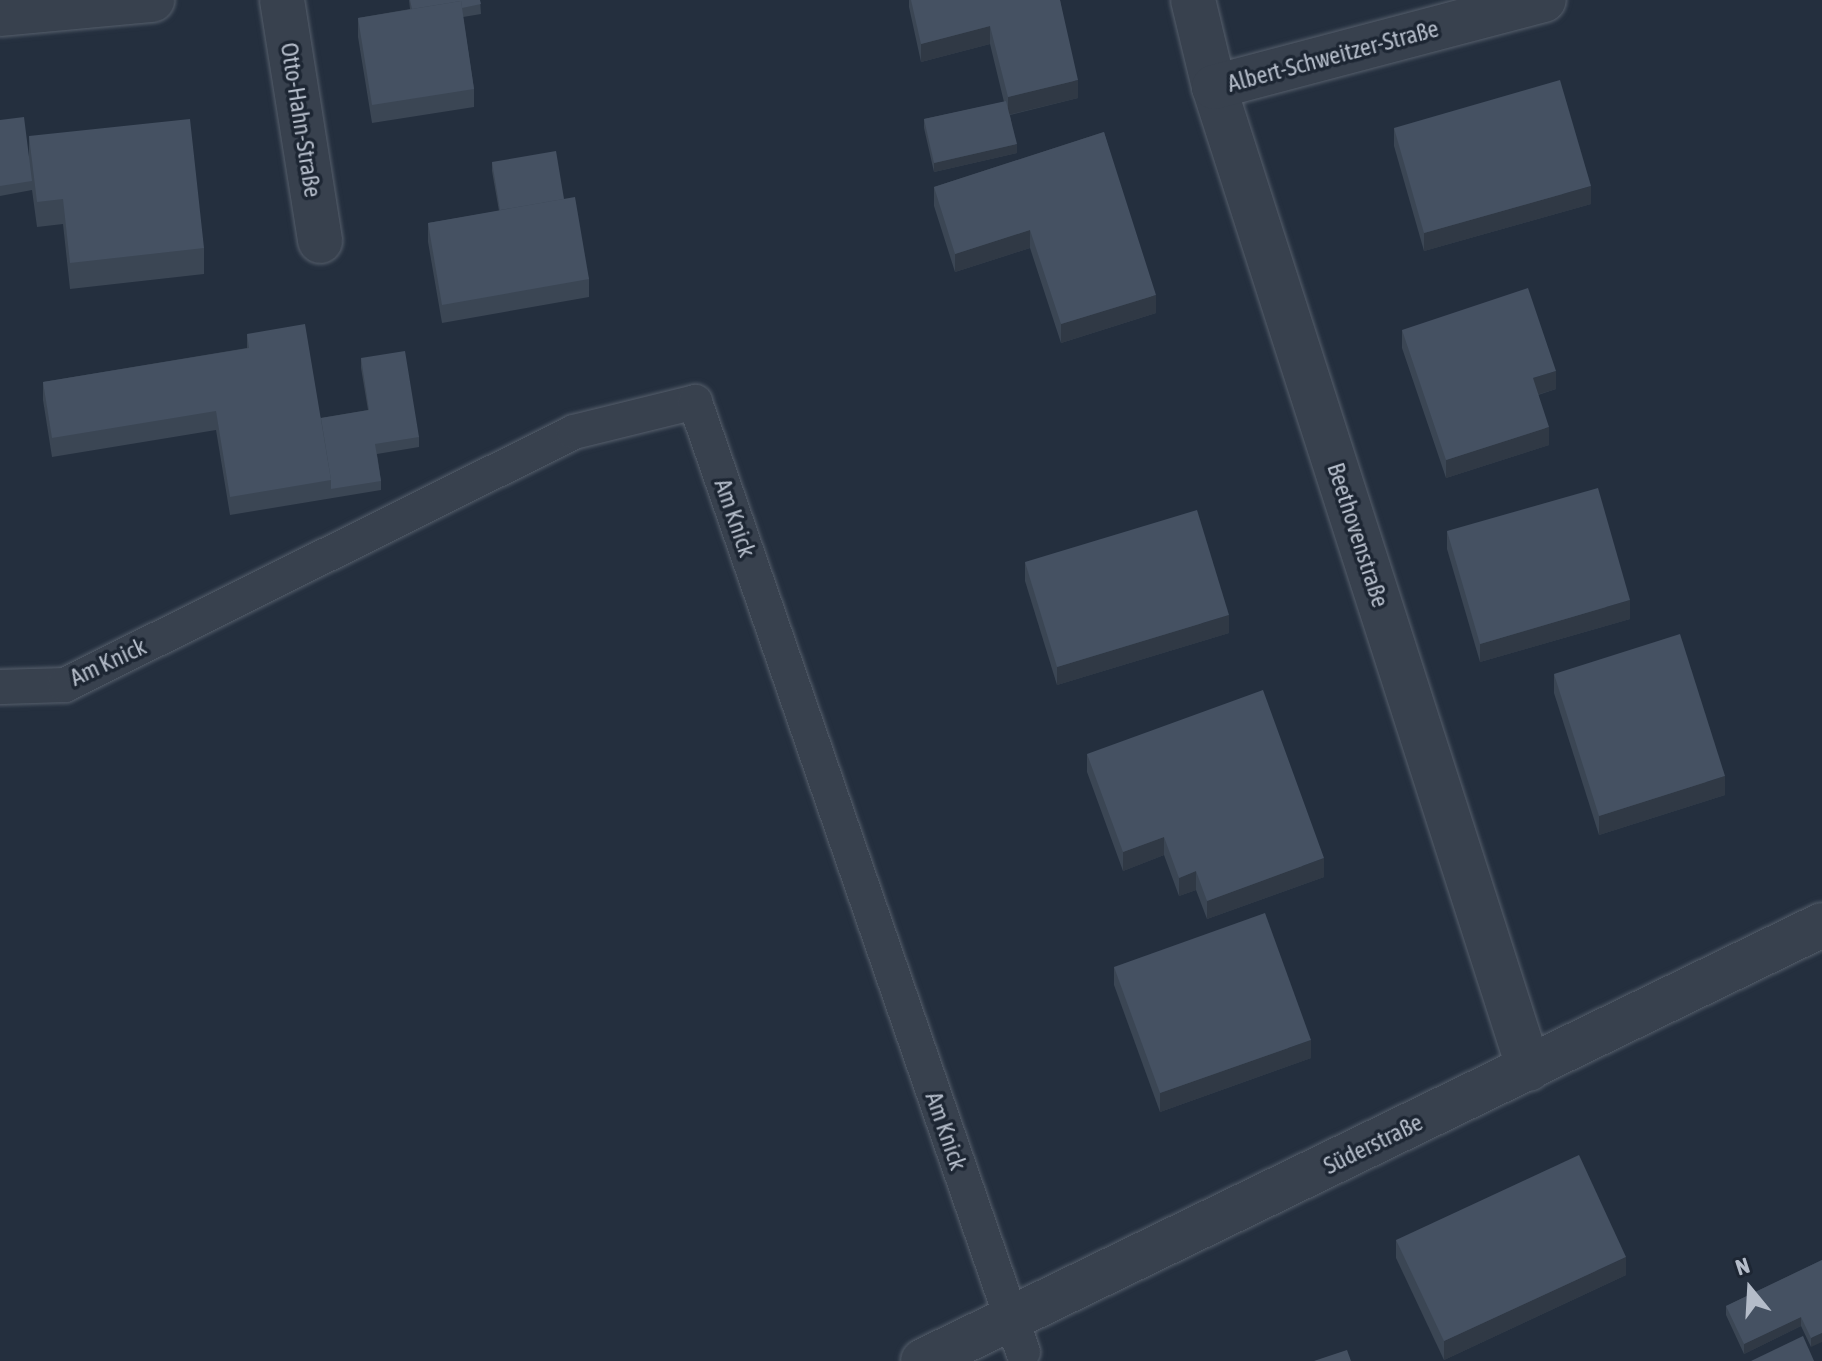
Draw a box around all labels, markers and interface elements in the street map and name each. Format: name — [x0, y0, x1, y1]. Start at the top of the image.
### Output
street label: Albert-Schweitzer-Straße — [1224, 14, 1442, 98]
street label: Otto-Hahn-Straße — [275, 41, 327, 199]
street label: Beethovenstraße — [1321, 459, 1395, 611]
street label: Am Knick — [708, 475, 762, 561]
street label: Am Knick — [65, 632, 151, 692]
street label: Am Knick — [919, 1088, 973, 1174]
street label: Süderstraße — [1319, 1108, 1427, 1180]
north arrow — [1710, 1249, 1790, 1329]
text: N — [1732, 1252, 1753, 1281]

